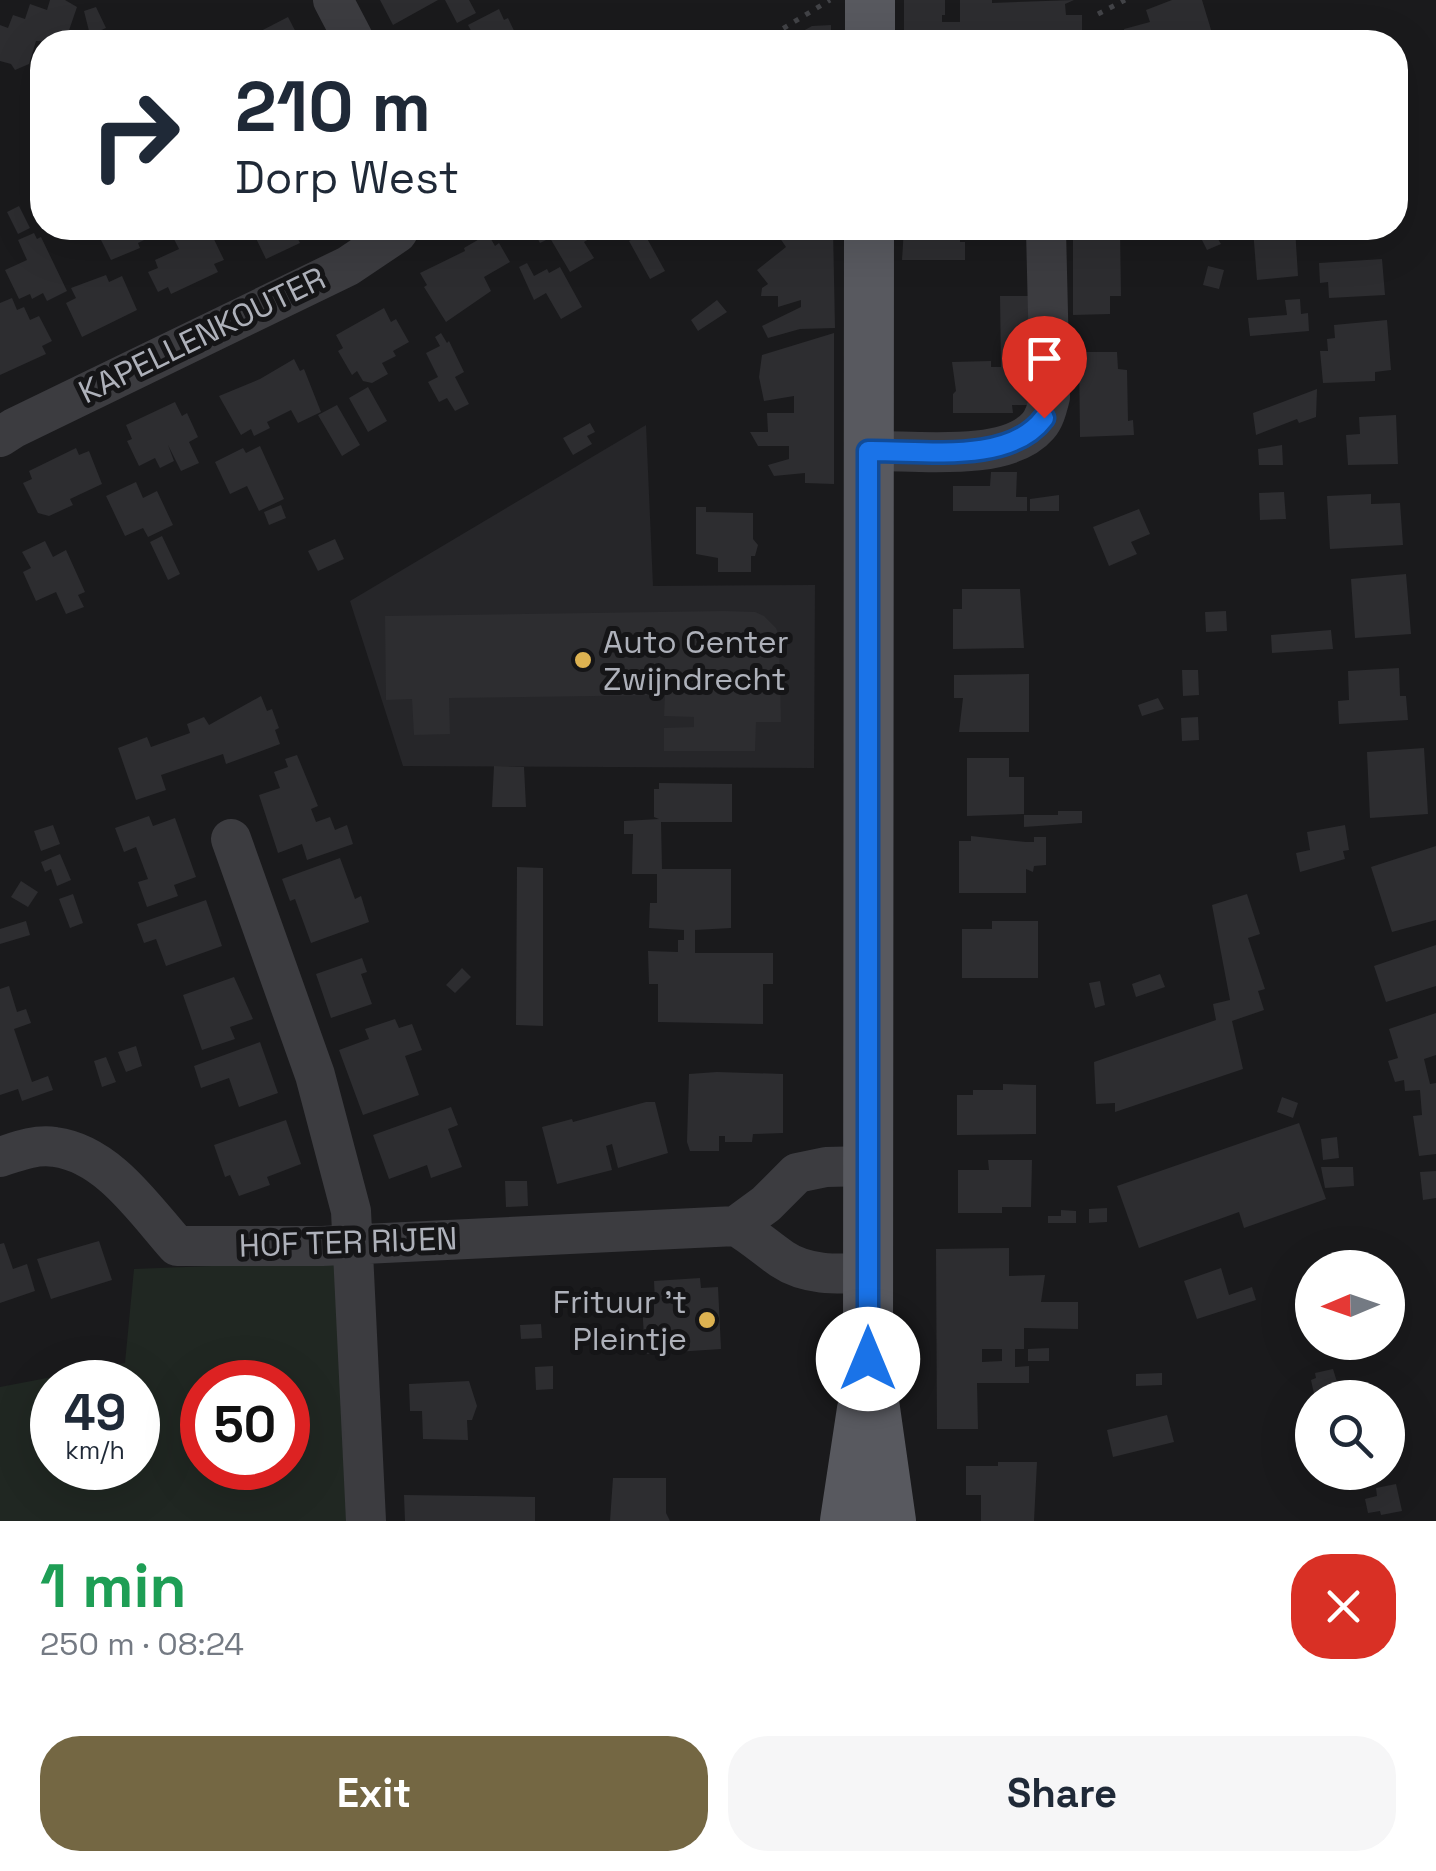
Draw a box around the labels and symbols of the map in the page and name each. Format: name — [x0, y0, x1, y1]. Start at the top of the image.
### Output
street label: KAPELLENKOUTER — [72, 258, 332, 412]
pin — [1002, 316, 1087, 419]
place label: Auto Center Zwijndrecht — [603, 622, 789, 699]
marker: Auto Center Zwijndrecht — [572, 649, 594, 671]
street label: HOF TER RIJEN — [238, 1218, 458, 1266]
north arrow — [1295, 1250, 1405, 1360]
place label: Frituur 't Pleintje — [553, 1282, 687, 1359]
position arrow — [816, 1307, 920, 1411]
marker: Frituur 't Pleintje — [696, 1309, 718, 1331]
speed limit sign: 50 — [180, 1360, 310, 1490]

